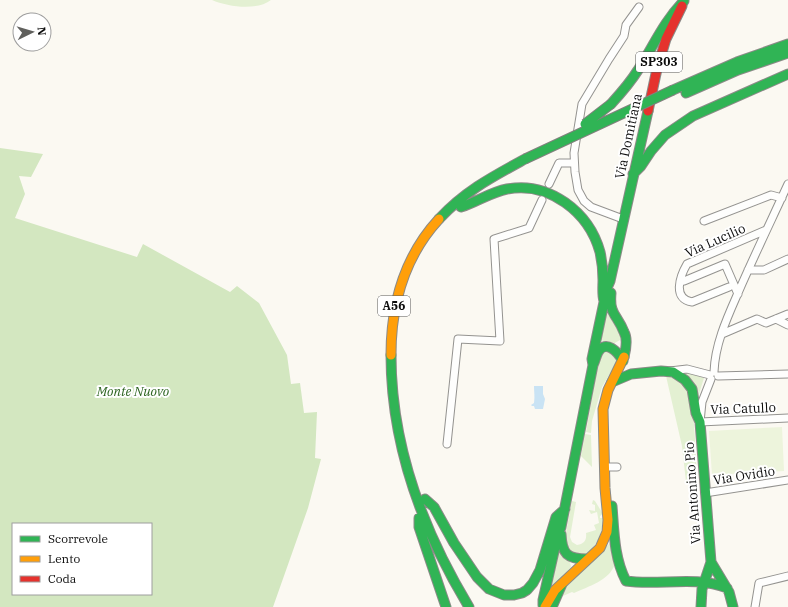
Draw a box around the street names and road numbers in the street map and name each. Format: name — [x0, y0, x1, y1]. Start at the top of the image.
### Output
road number: SP303 — [636, 52, 682, 72]
street label: Via Domitiana — [611, 92, 646, 180]
street label: Via Lucilio — [682, 220, 748, 261]
road number: A56 — [378, 296, 410, 316]
street label: Via Catullo — [710, 399, 776, 418]
street label: Via Antonino Pio — [680, 441, 705, 545]
street label: Via Ovidio — [712, 462, 776, 489]

